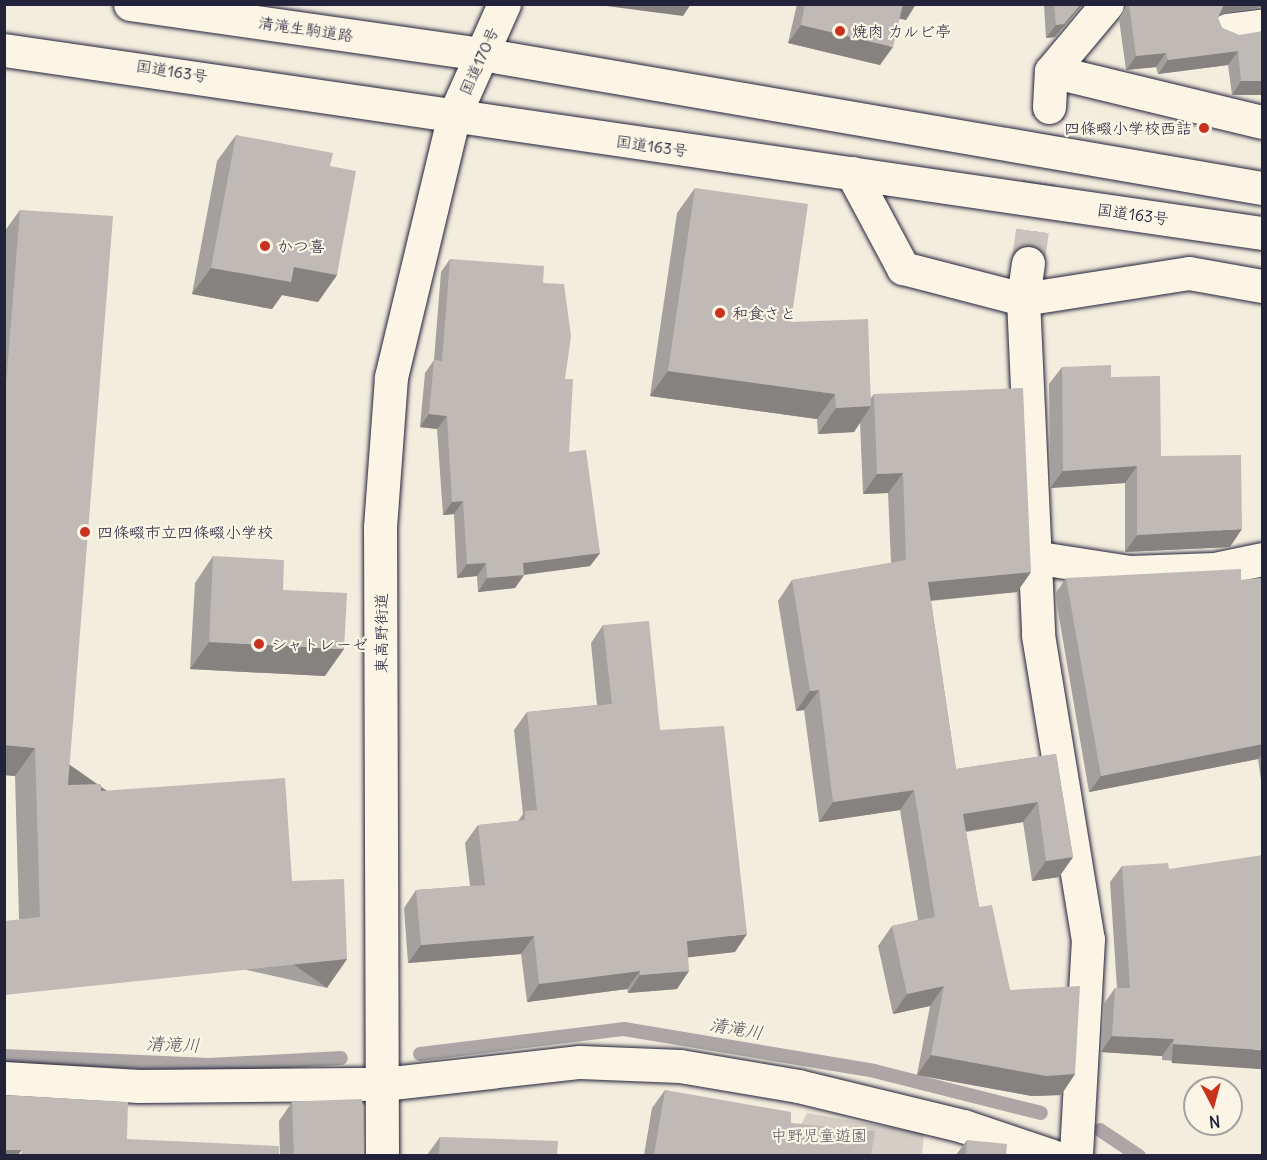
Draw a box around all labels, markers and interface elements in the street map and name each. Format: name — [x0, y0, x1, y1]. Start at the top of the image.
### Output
street label: 清滝生駒道路 — [257, 13, 355, 45]
place label: 焼肉 カルビ亭 — [852, 21, 952, 41]
street label: 国道170号 — [455, 24, 503, 98]
marker: 焼肉 カルビ亭 — [833, 24, 847, 38]
street label: 国道163号 — [135, 56, 209, 86]
place label: 四條畷小学校西詰 — [1064, 118, 1192, 138]
marker: 四條畷小学校西詰 — [1197, 121, 1211, 135]
street label: 国道163号 — [615, 131, 689, 161]
street label: 国道163号 — [1096, 199, 1170, 229]
place label: かつ喜 — [277, 236, 325, 256]
marker: かつ喜 — [258, 239, 272, 253]
place label: 和食さと — [732, 303, 796, 323]
marker: 和食さと — [713, 306, 727, 320]
place label: 四條畷市立四條畷小学校 — [97, 522, 273, 542]
marker: 四條畷市立四條畷小学校 — [78, 525, 92, 539]
street label: 東高野街道 — [371, 593, 391, 673]
place label: シャトレーゼ — [271, 634, 368, 654]
marker: シャトレーゼ — [252, 637, 266, 651]
water label: 清滝川 — [708, 1014, 764, 1044]
water label: 清滝川 — [146, 1033, 200, 1057]
north arrow — [1183, 1076, 1243, 1136]
text: N — [1208, 1111, 1221, 1132]
park label: 中野児童遊園 — [771, 1125, 867, 1145]

